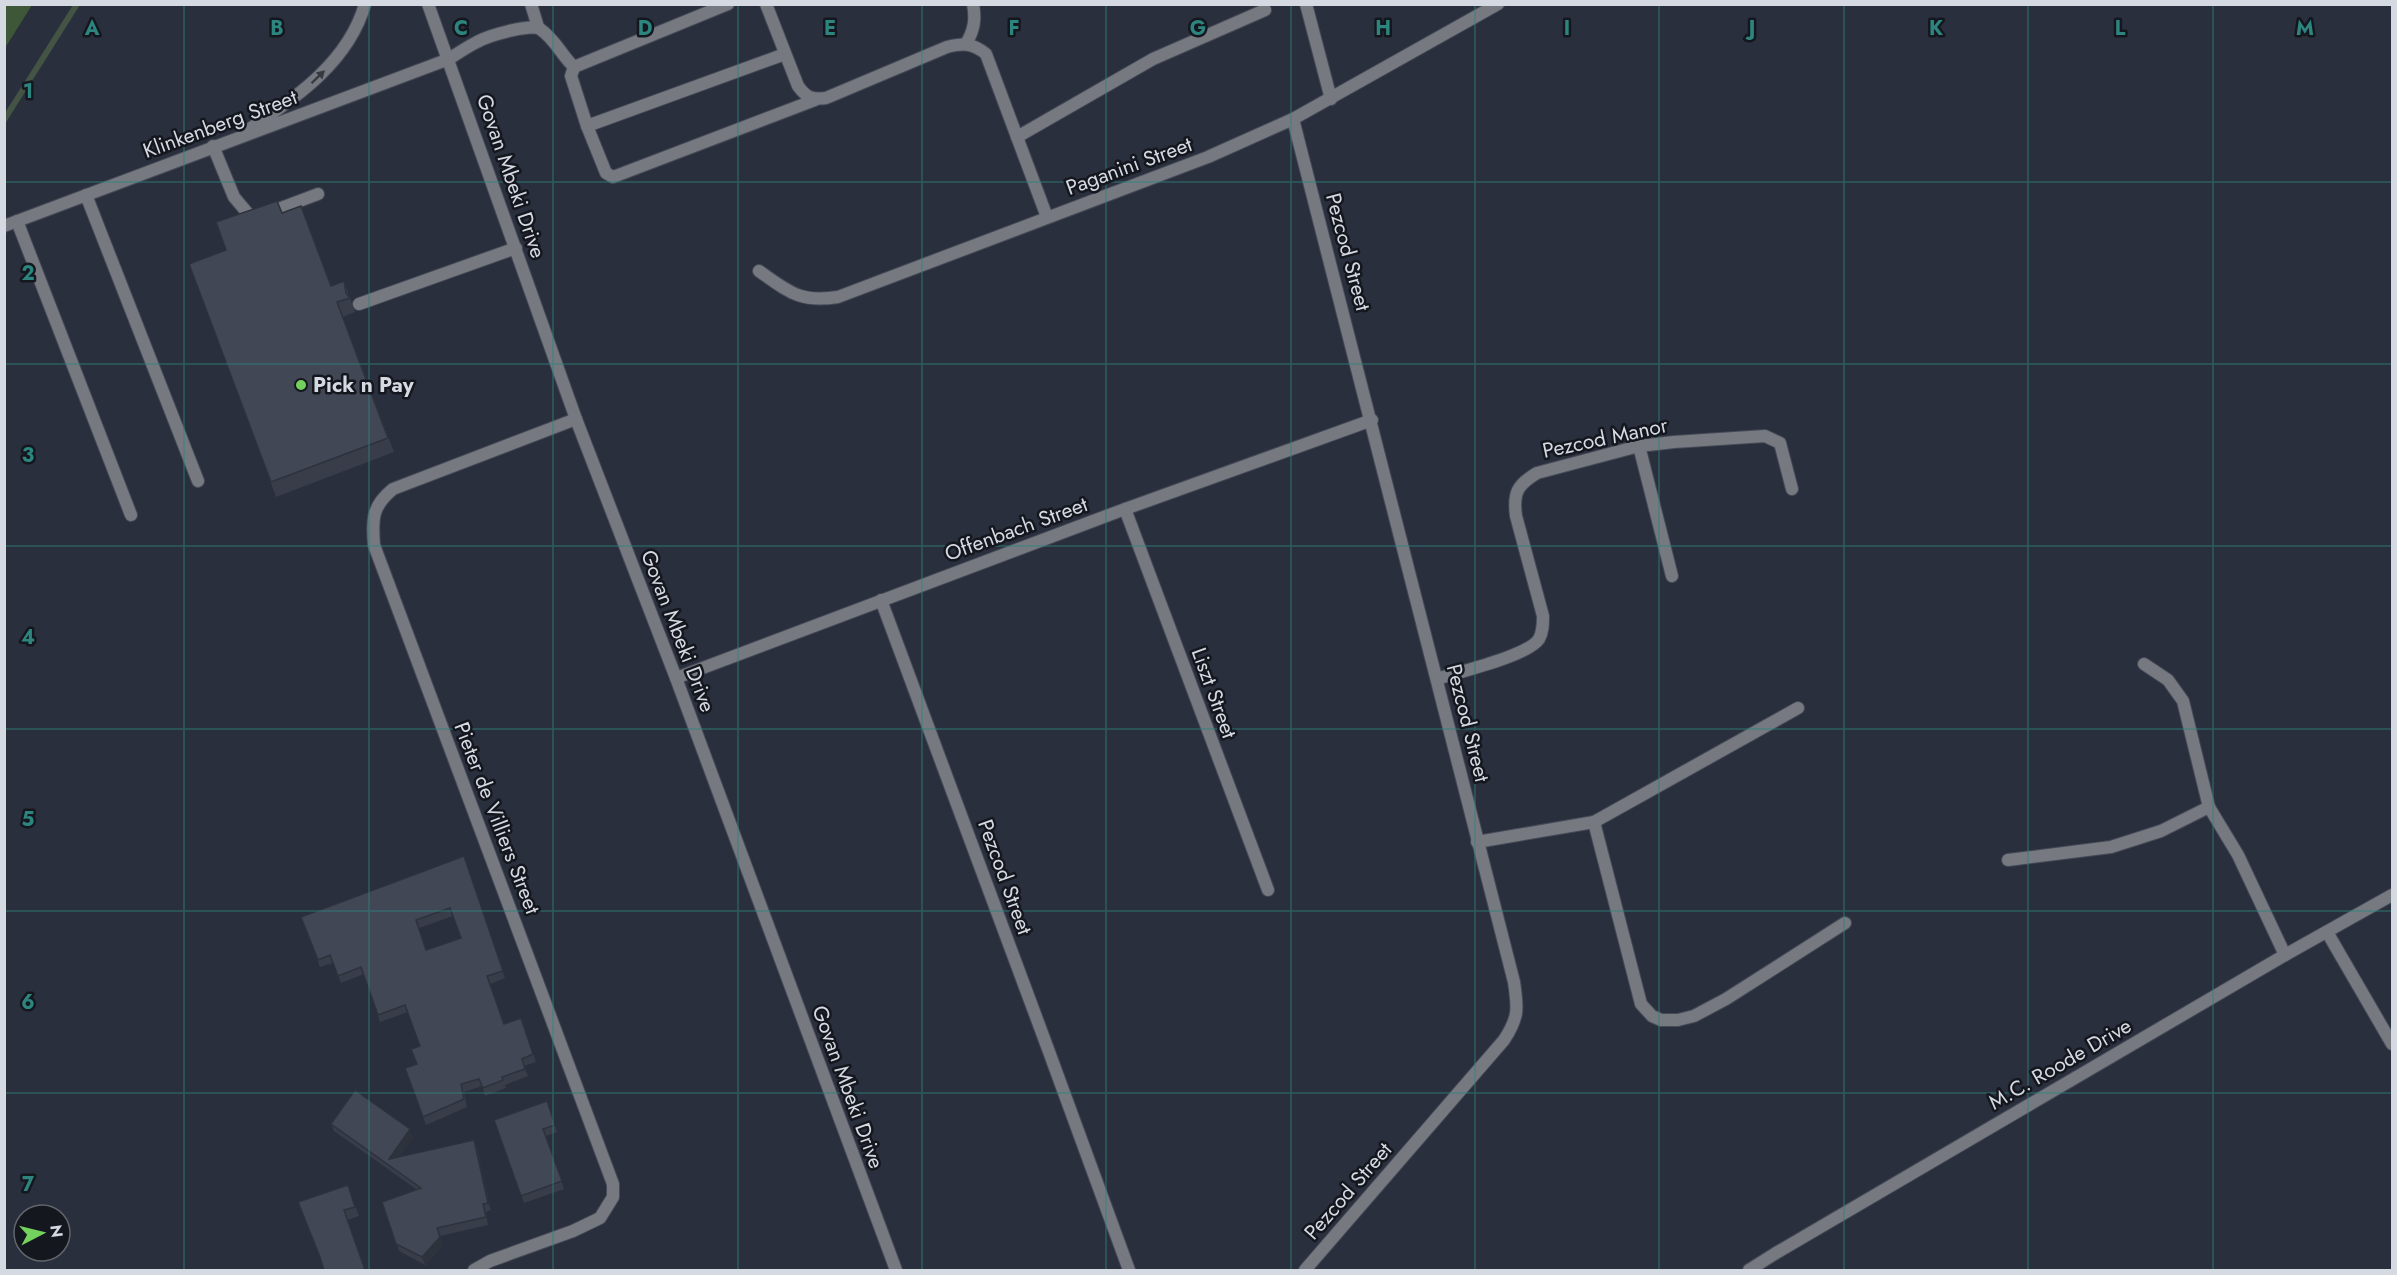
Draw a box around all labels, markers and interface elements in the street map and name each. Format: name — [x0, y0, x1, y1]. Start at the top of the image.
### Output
text: A — [84, 14, 100, 43]
text: B — [270, 14, 284, 43]
text: C — [454, 14, 468, 43]
text: D — [638, 14, 652, 43]
text: E — [824, 14, 836, 43]
text: F — [1008, 14, 1020, 43]
text: G — [1190, 14, 1206, 43]
text: H — [1375, 14, 1391, 43]
text: I — [1564, 14, 1570, 43]
text: J — [1745, 14, 1755, 43]
text: K — [1929, 14, 1943, 43]
text: L — [2115, 14, 2126, 43]
text: M — [2296, 14, 2314, 43]
one-way arrow — [310, 70, 325, 84]
text: 1 — [23, 77, 33, 106]
street label: Klinkenberg Street — [139, 82, 301, 166]
street label: Govan Mbeki Drive — [469, 90, 553, 262]
street label: Paganini Street — [1062, 129, 1196, 203]
street label: Pezcod Street — [1318, 190, 1378, 314]
text: 2 — [21, 259, 35, 288]
place label: Pick n Pay — [313, 370, 415, 400]
marker: Pick n Pay — [294, 378, 308, 392]
street label: Pezcod Manor — [1540, 410, 1671, 466]
text: 3 — [22, 441, 34, 470]
street label: Offenbach Street — [940, 489, 1092, 569]
street label: Govan Mbeki Drive — [633, 546, 723, 717]
text: 4 — [21, 623, 35, 652]
street label: Liszt Street — [1184, 643, 1244, 743]
street label: Pezcod Street — [1439, 661, 1497, 785]
street label: Pieter de Villiers Street — [447, 718, 547, 918]
text: 5 — [22, 805, 35, 834]
street label: Pezcod Street — [970, 815, 1040, 939]
text: 6 — [21, 988, 35, 1017]
street label: Govan Mbeki Drive — [805, 1001, 891, 1173]
street label: M.C. Roode Drive — [1983, 1011, 2137, 1117]
street label: Pezcod Street — [1297, 1136, 1399, 1246]
text: 7 — [22, 1170, 35, 1199]
north arrow — [12, 1203, 72, 1263]
text: N — [44, 1224, 69, 1239]

